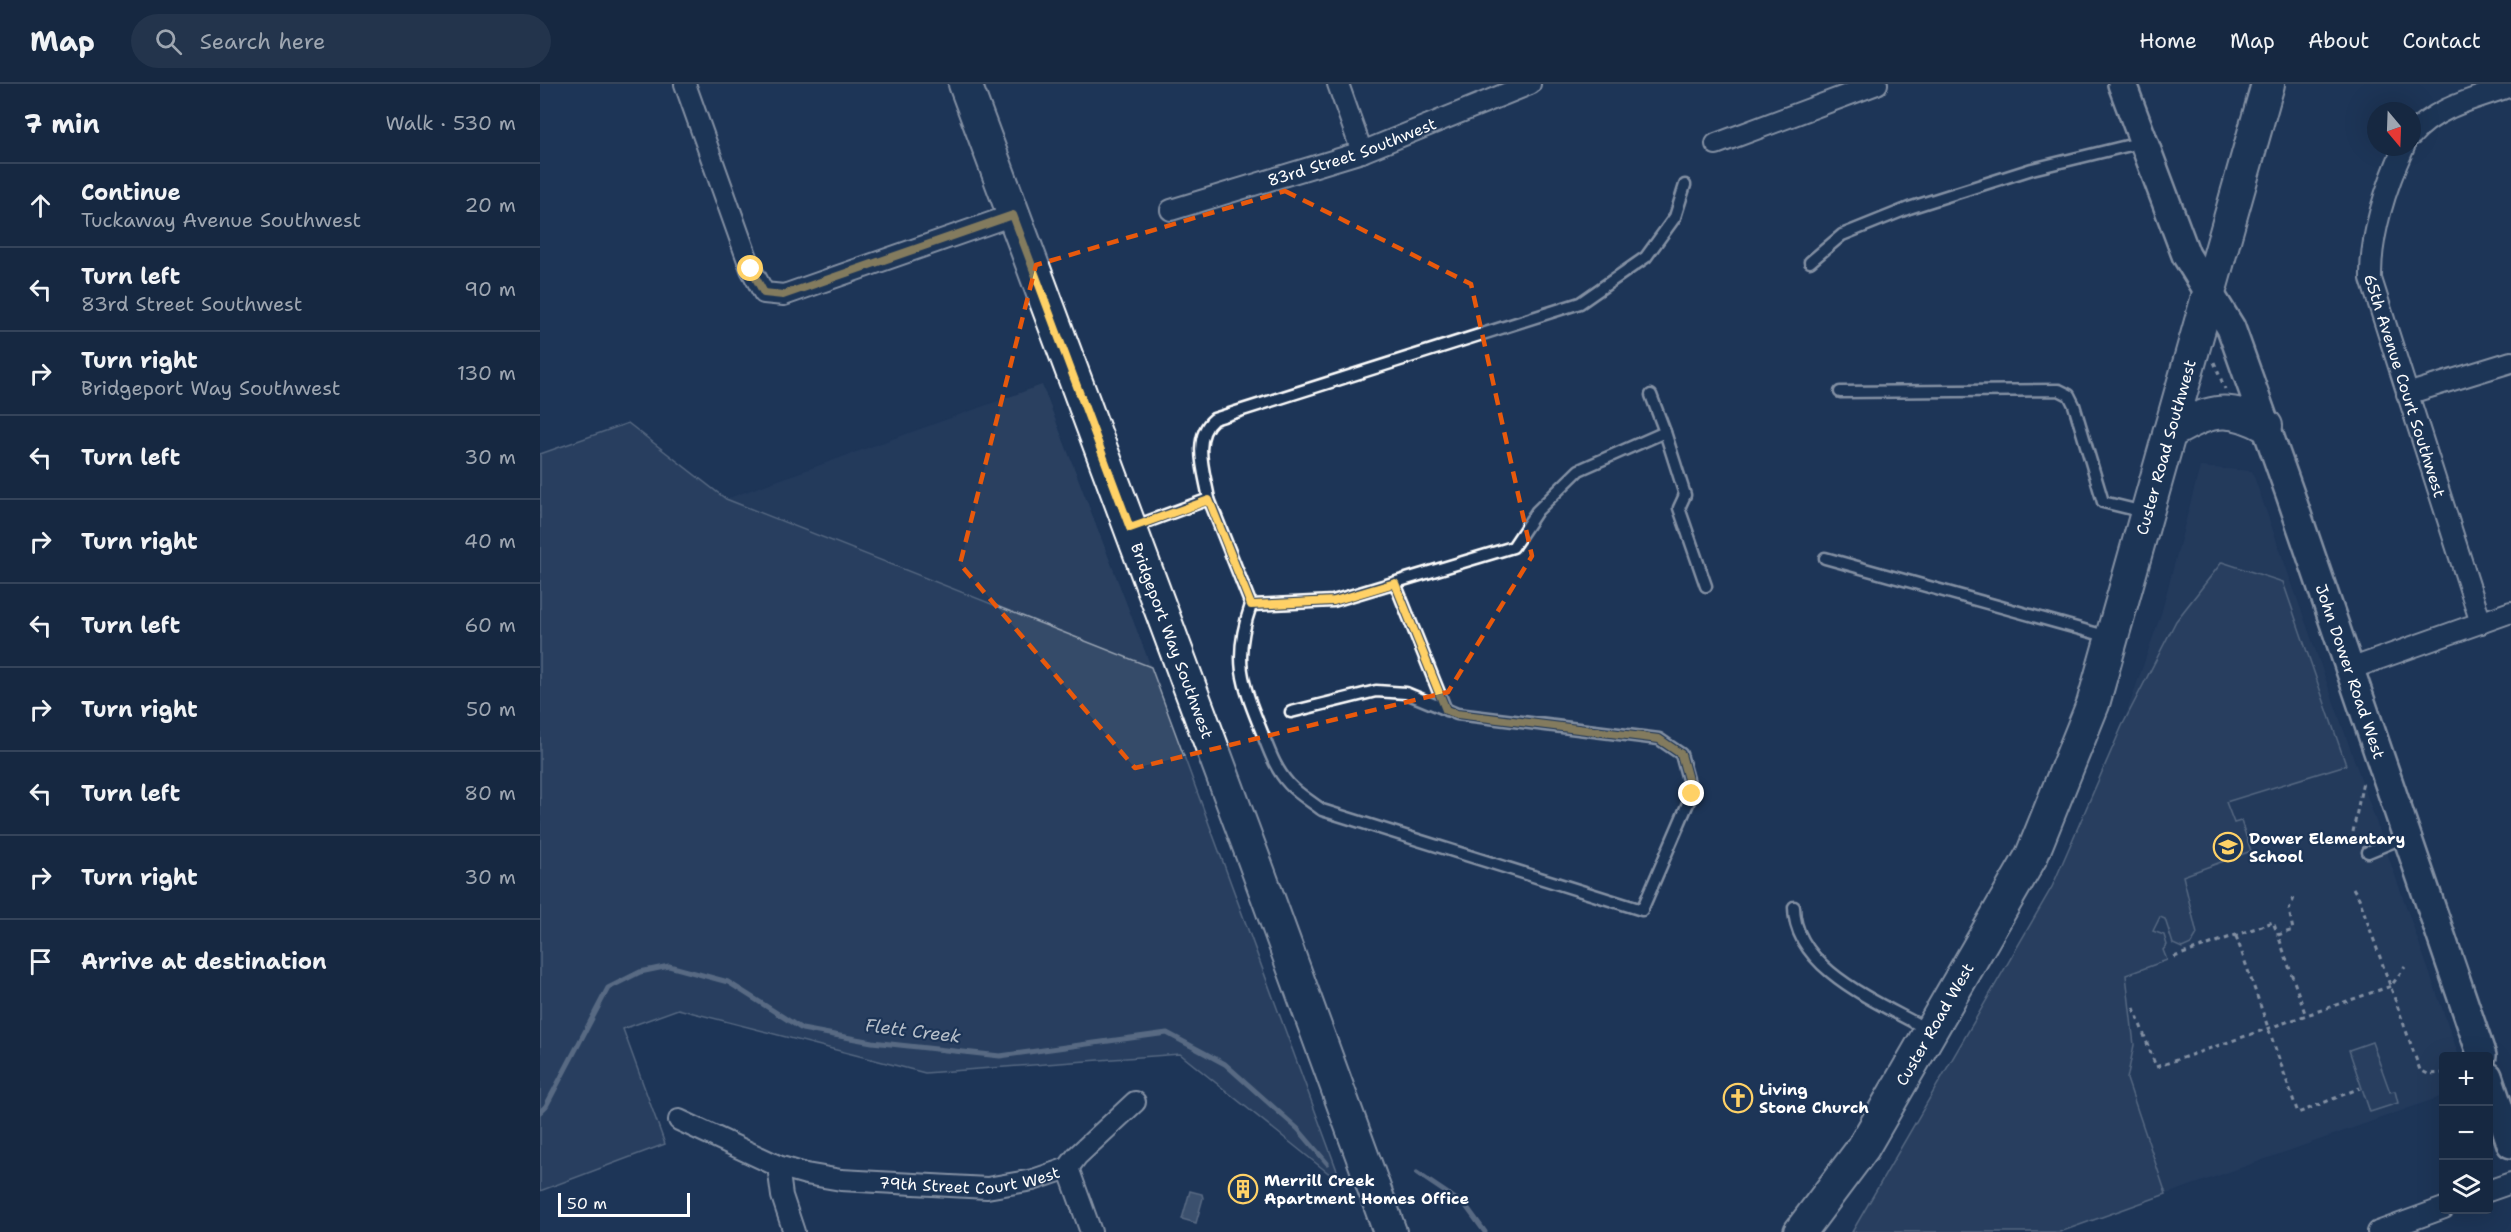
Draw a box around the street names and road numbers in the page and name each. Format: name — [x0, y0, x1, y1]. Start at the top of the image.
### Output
street label: 83rd Street Southwest — [1265, 113, 1439, 191]
street label: 65th Avenue Court Southwest — [2359, 271, 2450, 500]
street label: Custer Road Southwest — [2131, 357, 2201, 537]
street label: Bridgeport Way Southwest — [1126, 540, 1218, 742]
street label: John Dower Road West — [2311, 581, 2390, 762]
street label: Custer Road West — [1891, 959, 1979, 1090]
street label: 79th Street Court West — [878, 1162, 1063, 1199]

